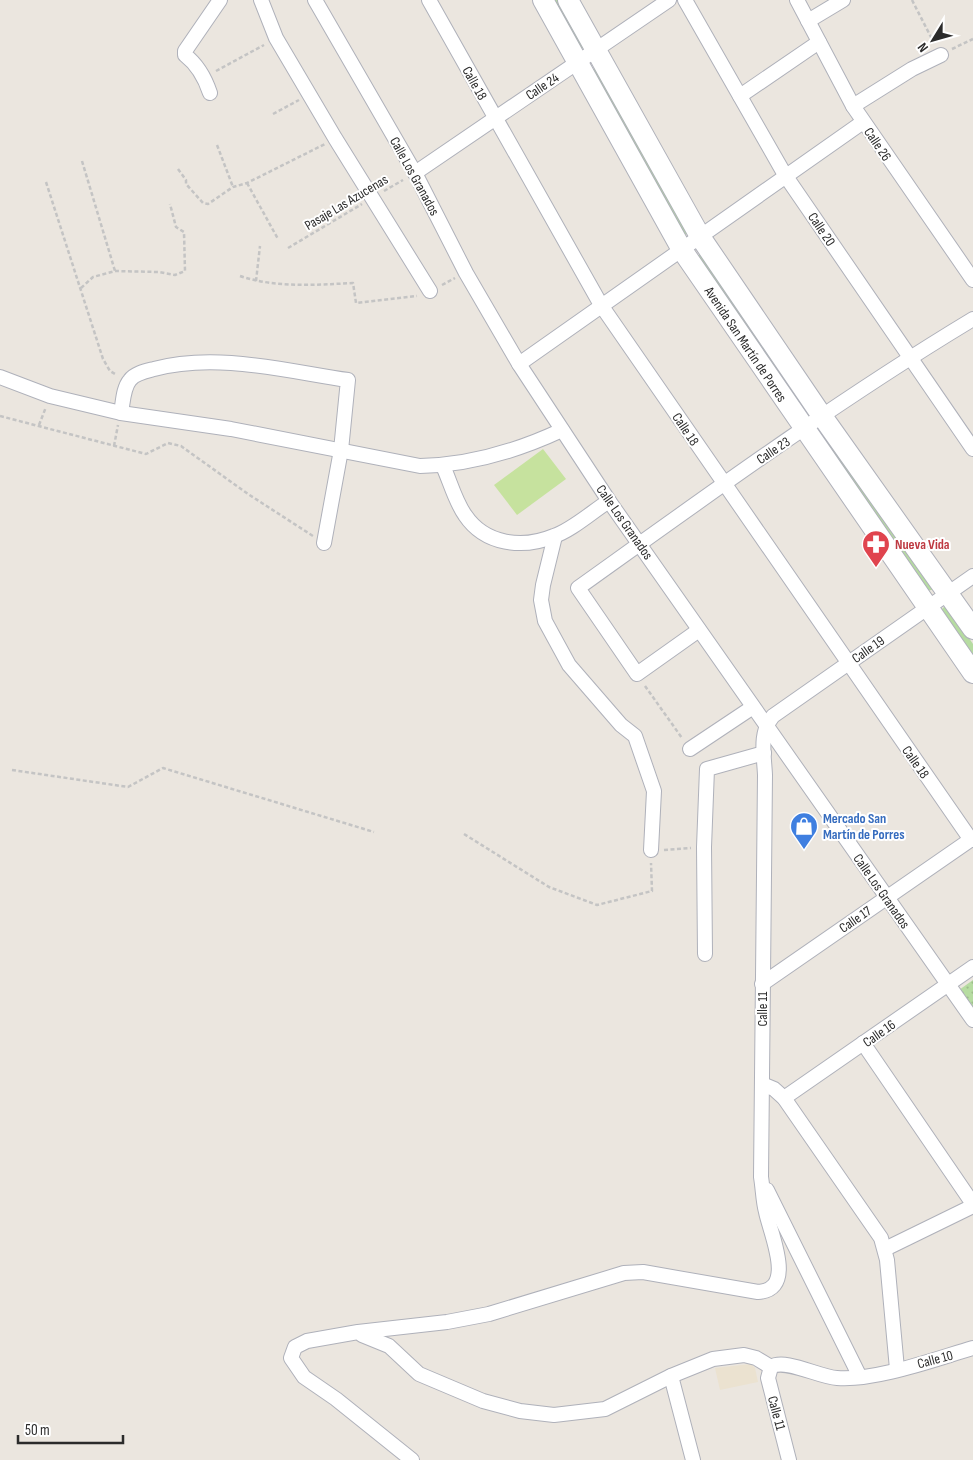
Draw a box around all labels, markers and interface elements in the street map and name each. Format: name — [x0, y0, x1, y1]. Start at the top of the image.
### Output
north arrow — [908, 15, 958, 65]
text: N — [914, 39, 932, 56]
street label: Calle 18 — [458, 63, 491, 103]
street label: Calle 24 — [522, 69, 562, 104]
street label: Calle 26 — [860, 124, 895, 164]
street label: Calle Los Granados — [386, 134, 443, 219]
street label: Pasaje Las Azucenas — [301, 171, 391, 234]
street label: Calle 20 — [804, 209, 839, 249]
street label: Avenida San Martín de Porres — [700, 283, 790, 405]
street label: Calle 18 — [668, 410, 703, 449]
street label: Calle 23 — [753, 433, 793, 468]
street label: Calle Los Granados — [593, 482, 657, 563]
pharmacy icon: Nueva Vida — [861, 529, 891, 568]
place label: Nueva Vida — [895, 536, 950, 553]
street label: Calle 19 — [849, 632, 888, 667]
street label: Calle 18 — [898, 743, 933, 782]
place label: Mercado San Martín de Porres — [823, 810, 905, 843]
shop icon: Mercado San Martín de Porres — [789, 811, 819, 850]
street label: Calle Los Granados — [850, 851, 914, 932]
street label: Calle 17 — [836, 902, 875, 937]
street label: Calle 11 — [754, 992, 771, 1026]
street label: Calle 16 — [860, 1016, 899, 1051]
street label: Calle 10 — [915, 1347, 955, 1372]
street label: Calle 11 — [764, 1394, 789, 1432]
scale bar — [18, 1412, 122, 1444]
text: 50 m — [25, 1421, 50, 1440]

